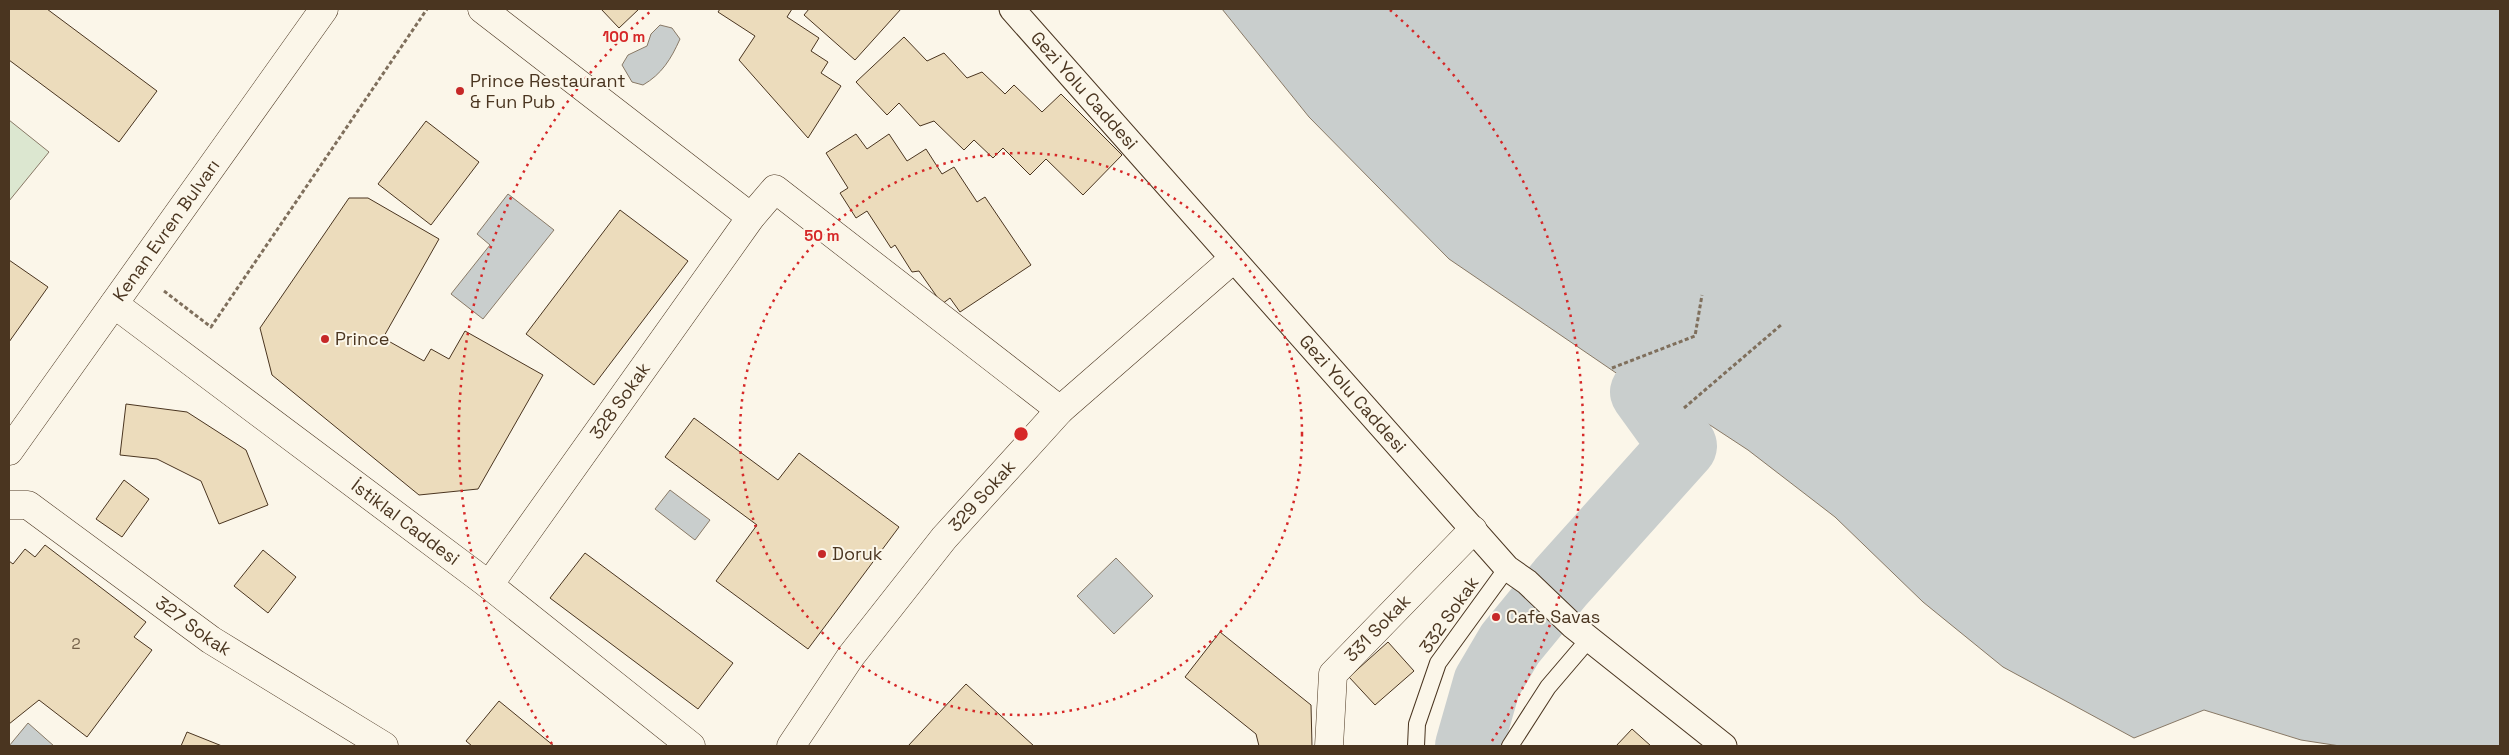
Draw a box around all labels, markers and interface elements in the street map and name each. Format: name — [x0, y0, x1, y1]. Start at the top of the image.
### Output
street label: Gezi Yolu Caddesi — [1026, 26, 1143, 154]
text: 100 m — [603, 27, 645, 46]
place label: Prince Restaurant & Fun Pub — [470, 69, 626, 113]
marker: Prince Restaurant & Fun Pub — [454, 85, 466, 97]
street label: Kenan Evren Bulvarı — [107, 154, 224, 306]
text: 50 m — [804, 226, 840, 245]
place label: Prince — [335, 327, 389, 350]
street label: Gezi Yolu Caddesi — [1295, 330, 1412, 457]
marker: Prince — [319, 333, 331, 345]
street label: 328 Sokak — [584, 357, 655, 444]
centre of rings — [1012, 425, 1030, 443]
street label: 329 Sokak — [943, 455, 1020, 536]
street label: İstiklal Caddesi — [347, 474, 464, 570]
place label: Doruk — [832, 542, 883, 565]
marker: Doruk — [816, 548, 828, 560]
street label: 332 Sokak — [1414, 571, 1484, 658]
street label: 331 Sokak — [1339, 589, 1415, 666]
street label: 327 Sokak — [151, 591, 236, 661]
place label: Cafe Savas — [1506, 605, 1600, 628]
marker: Cafe Savas — [1490, 611, 1502, 623]
house number: 2 — [71, 634, 81, 653]

